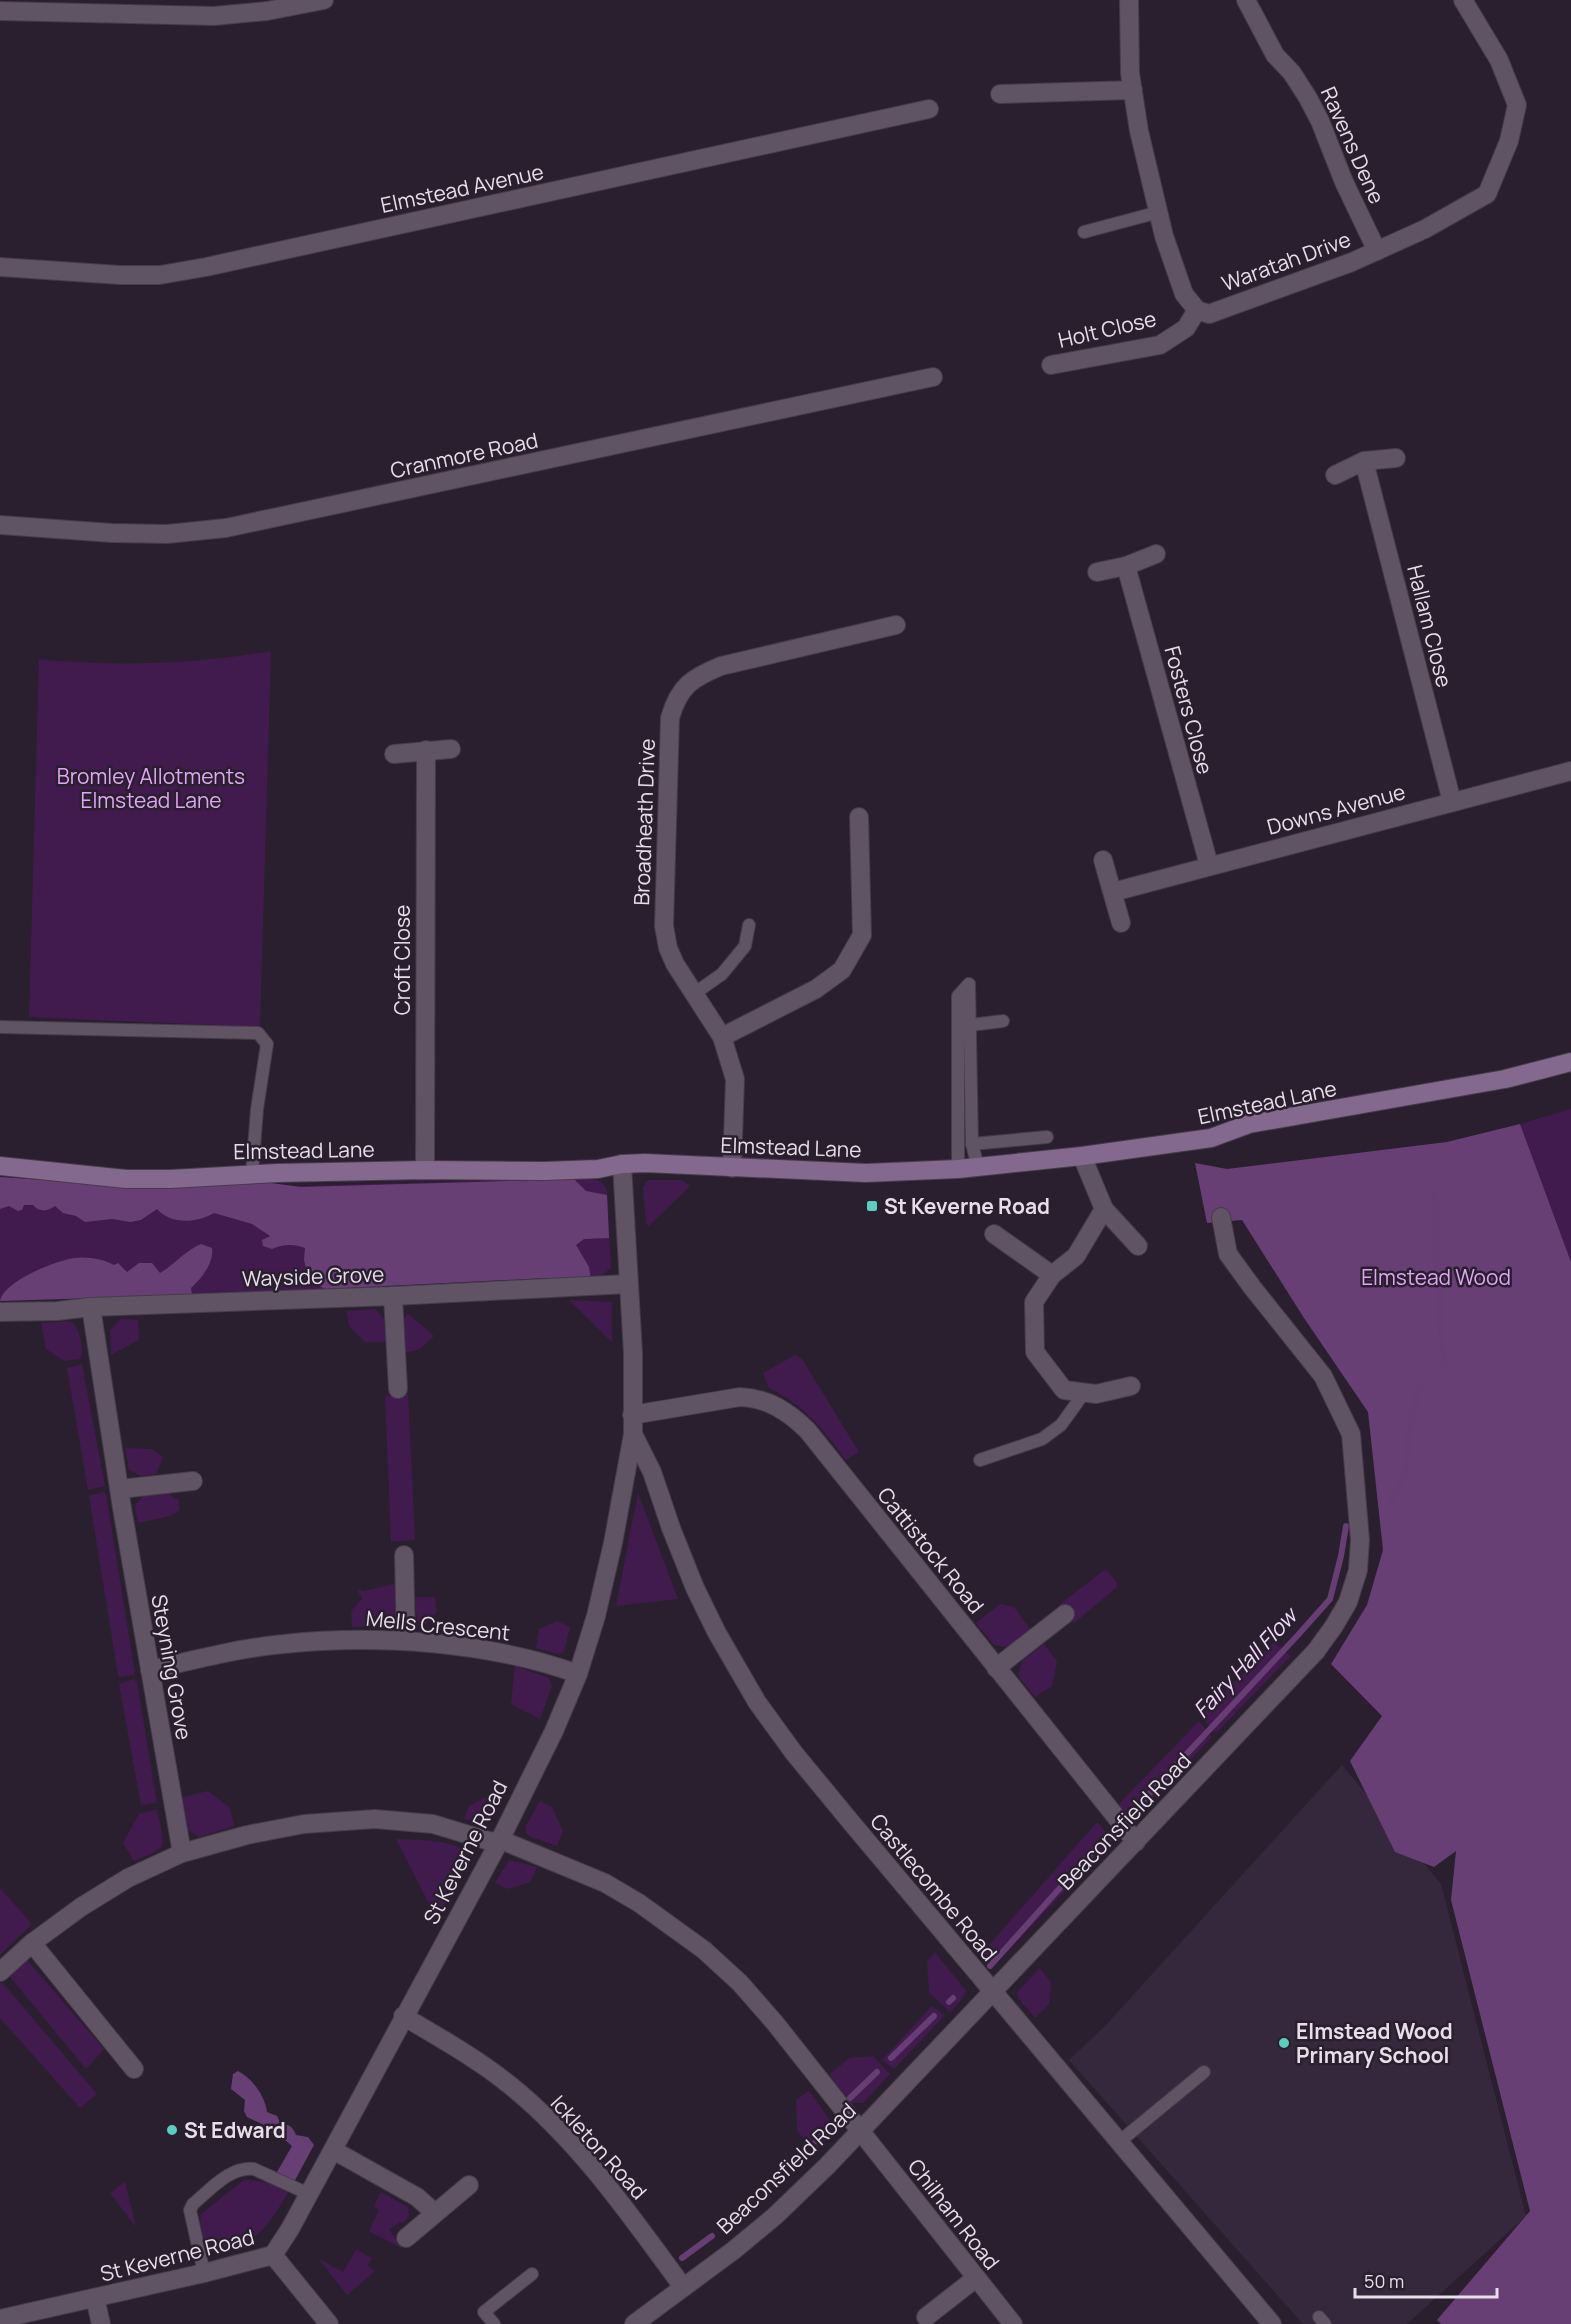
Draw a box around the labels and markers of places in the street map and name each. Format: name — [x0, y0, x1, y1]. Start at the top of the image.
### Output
place label: St Keverne Road — [884, 1192, 1050, 1220]
marker: St Keverne Road — [865, 1199, 879, 1213]
place label: Elmstead Wood Primary School — [1296, 2017, 1453, 2069]
marker: Elmstead Wood Primary School — [1277, 2036, 1291, 2050]
place label: St Edward — [184, 2116, 286, 2144]
marker: St Edward — [165, 2123, 179, 2137]

